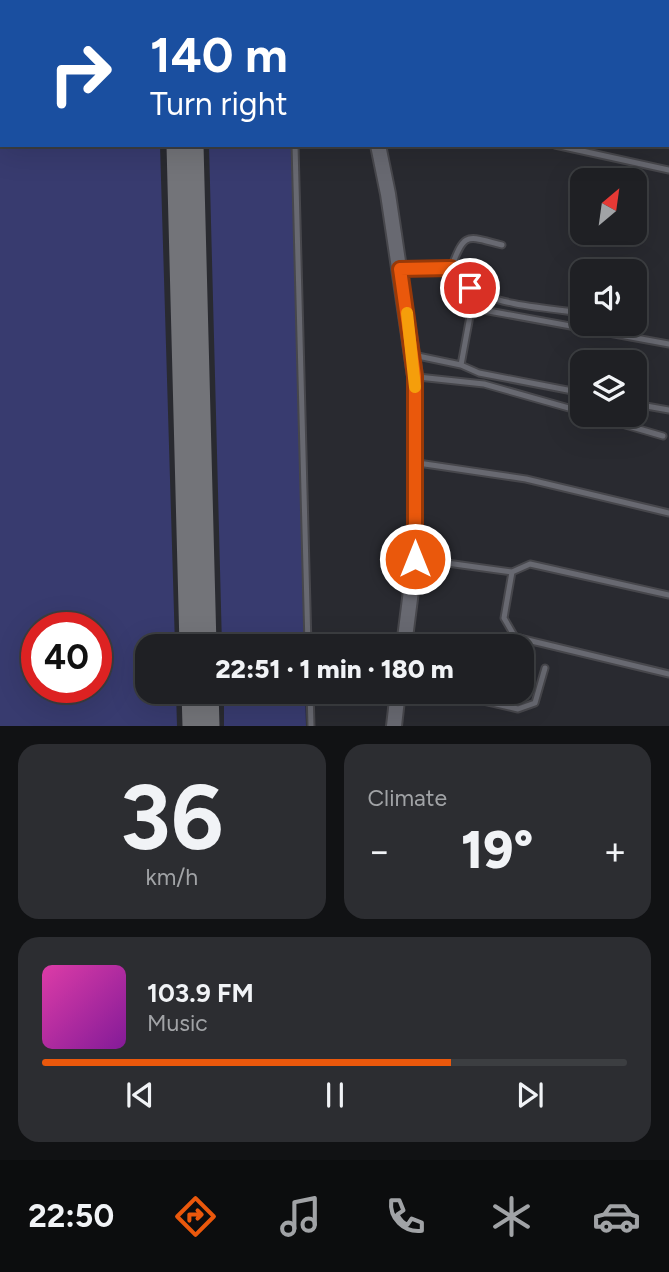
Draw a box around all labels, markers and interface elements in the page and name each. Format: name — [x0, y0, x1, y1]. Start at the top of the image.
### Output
text: 140 m — [150, 25, 288, 84]
icon: right — [35, 28, 126, 119]
text: Turn right — [150, 85, 288, 123]
north arrow — [570, 168, 648, 245]
map controls — [570, 168, 647, 427]
pin — [440, 258, 500, 318]
button: sound — [570, 259, 647, 336]
icon: arrive — [451, 269, 489, 307]
button: layers — [570, 350, 647, 427]
position arrow — [378, 522, 452, 596]
speed limit sign: 40 — [21, 612, 112, 703]
text: 22:51 · 1 min · 180 m — [215, 653, 454, 685]
text: 36 — [120, 763, 223, 872]
text: Climate — [368, 784, 447, 812]
text: 19° — [461, 819, 534, 881]
text: − — [368, 828, 391, 874]
text: + — [603, 828, 627, 874]
text: km/h — [145, 863, 198, 891]
text: 103.9 FM — [147, 977, 254, 1009]
text: Music — [147, 1009, 208, 1037]
icon: previous — [121, 1076, 159, 1114]
icon: pause — [316, 1076, 354, 1114]
icon: next — [511, 1076, 549, 1114]
icon: directions — [171, 1192, 220, 1241]
icon: music — [276, 1192, 325, 1241]
icon: phone — [381, 1192, 430, 1241]
icon: climate — [487, 1192, 536, 1241]
icon: car — [592, 1192, 641, 1241]
text: 22:50 — [28, 1197, 114, 1235]

